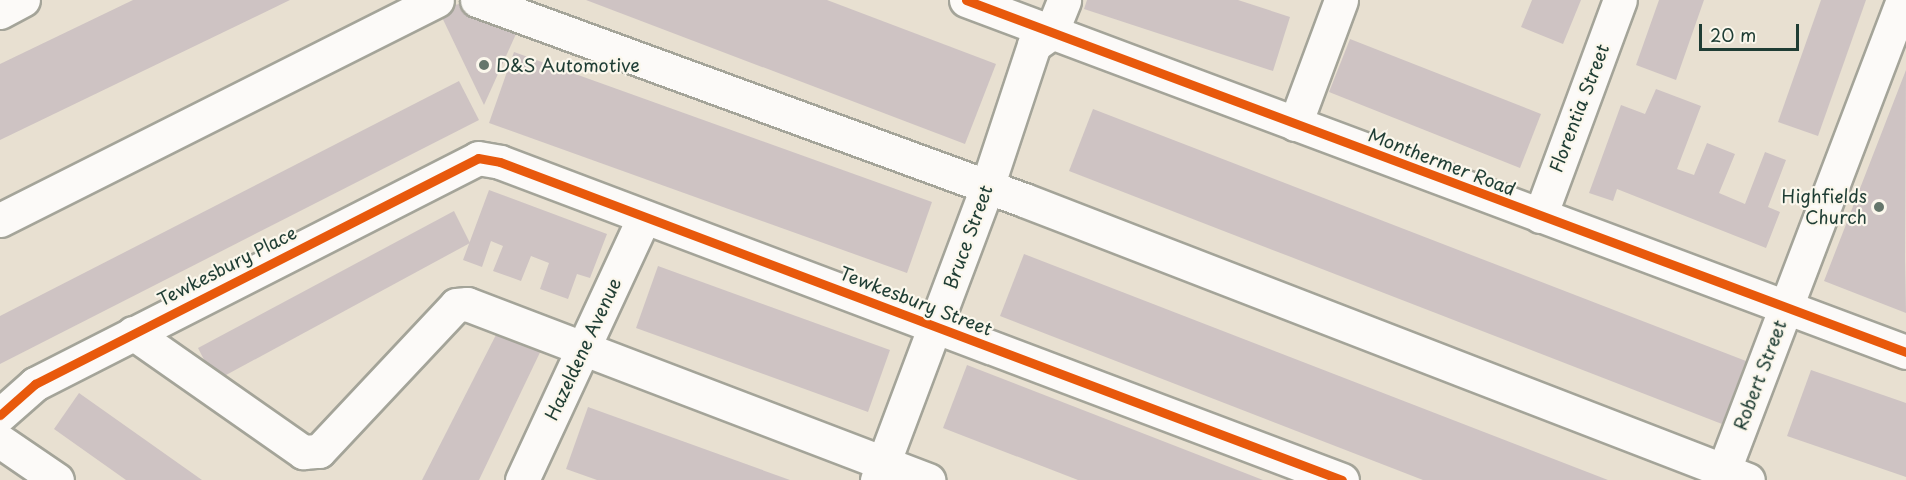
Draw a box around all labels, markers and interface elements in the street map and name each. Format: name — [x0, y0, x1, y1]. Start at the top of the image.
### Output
scale bar — [1702, 12, 1802, 50]
text: 20 m — [1710, 21, 1756, 48]
street label: Florentia Street — [1544, 40, 1614, 176]
place label: D&S Automotive — [496, 54, 640, 76]
marker: D&S Automotive — [477, 58, 491, 72]
street label: Monthermer Road — [1365, 124, 1519, 200]
street label: Bruce Street — [939, 182, 997, 292]
place label: Highfields Church — [1782, 186, 1867, 228]
marker: Highfields Church — [1872, 200, 1886, 214]
street label: Tewkesbury Place — [153, 221, 301, 311]
street label: Tewkesbury Street — [836, 262, 996, 340]
street label: Hazeldene Avenue — [540, 274, 626, 424]
street label: Robert Street — [1729, 317, 1791, 433]

